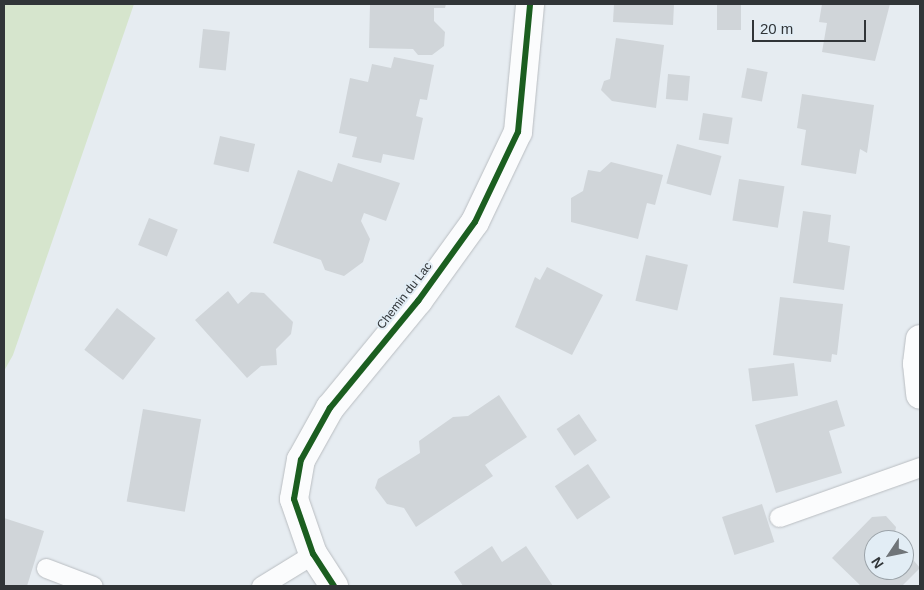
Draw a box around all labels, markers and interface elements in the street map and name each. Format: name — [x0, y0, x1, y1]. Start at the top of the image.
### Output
scale bar — [754, 10, 868, 42]
text: 20 m — [760, 20, 793, 37]
street label: Chemin du Lac — [374, 260, 436, 332]
north arrow — [864, 530, 914, 580]
text: N — [868, 554, 887, 571]

